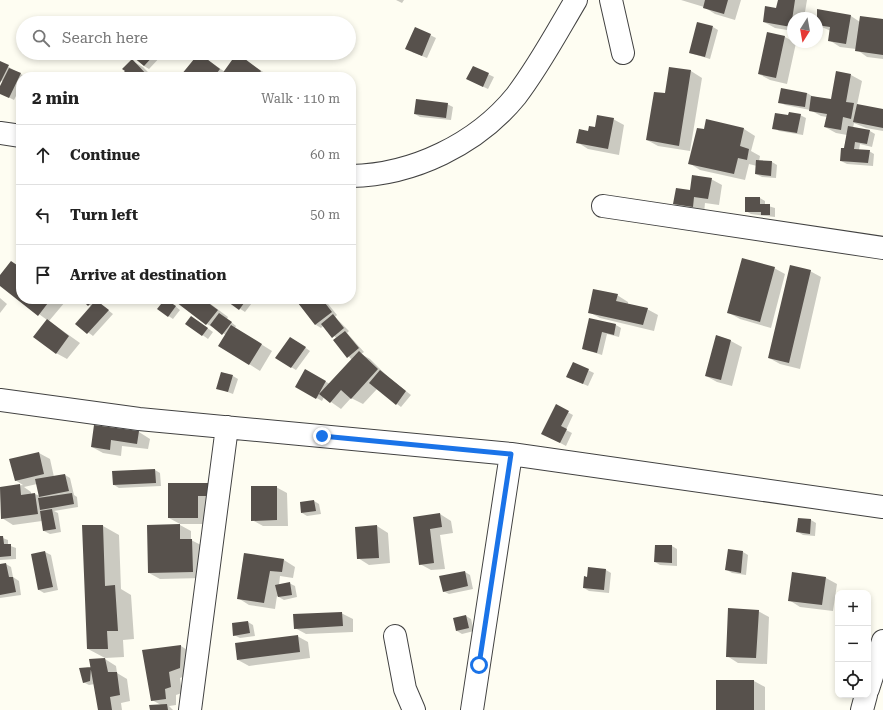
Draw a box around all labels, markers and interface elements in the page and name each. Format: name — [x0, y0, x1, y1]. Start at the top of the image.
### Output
north arrow — [787, 12, 823, 48]
search box — [16, 16, 356, 60]
icon: search — [30, 27, 52, 49]
text: Search here — [62, 29, 148, 47]
text: 2 min — [32, 88, 79, 108]
text: Walk · 110 m — [261, 91, 340, 106]
icon: ahead — [32, 144, 54, 166]
text: Continue — [70, 146, 140, 164]
text: 60 m — [310, 147, 340, 162]
icon: left — [32, 204, 54, 226]
text: Turn left — [70, 206, 138, 224]
text: 50 m — [310, 207, 340, 222]
icon: arrive — [32, 264, 54, 286]
text: Arrive at destination — [70, 266, 226, 284]
route end — [313, 427, 331, 445]
map controls — [835, 590, 871, 698]
button: + — [835, 590, 871, 626]
button: − — [835, 626, 871, 662]
route start — [470, 656, 488, 674]
button: locate — [835, 662, 871, 698]

